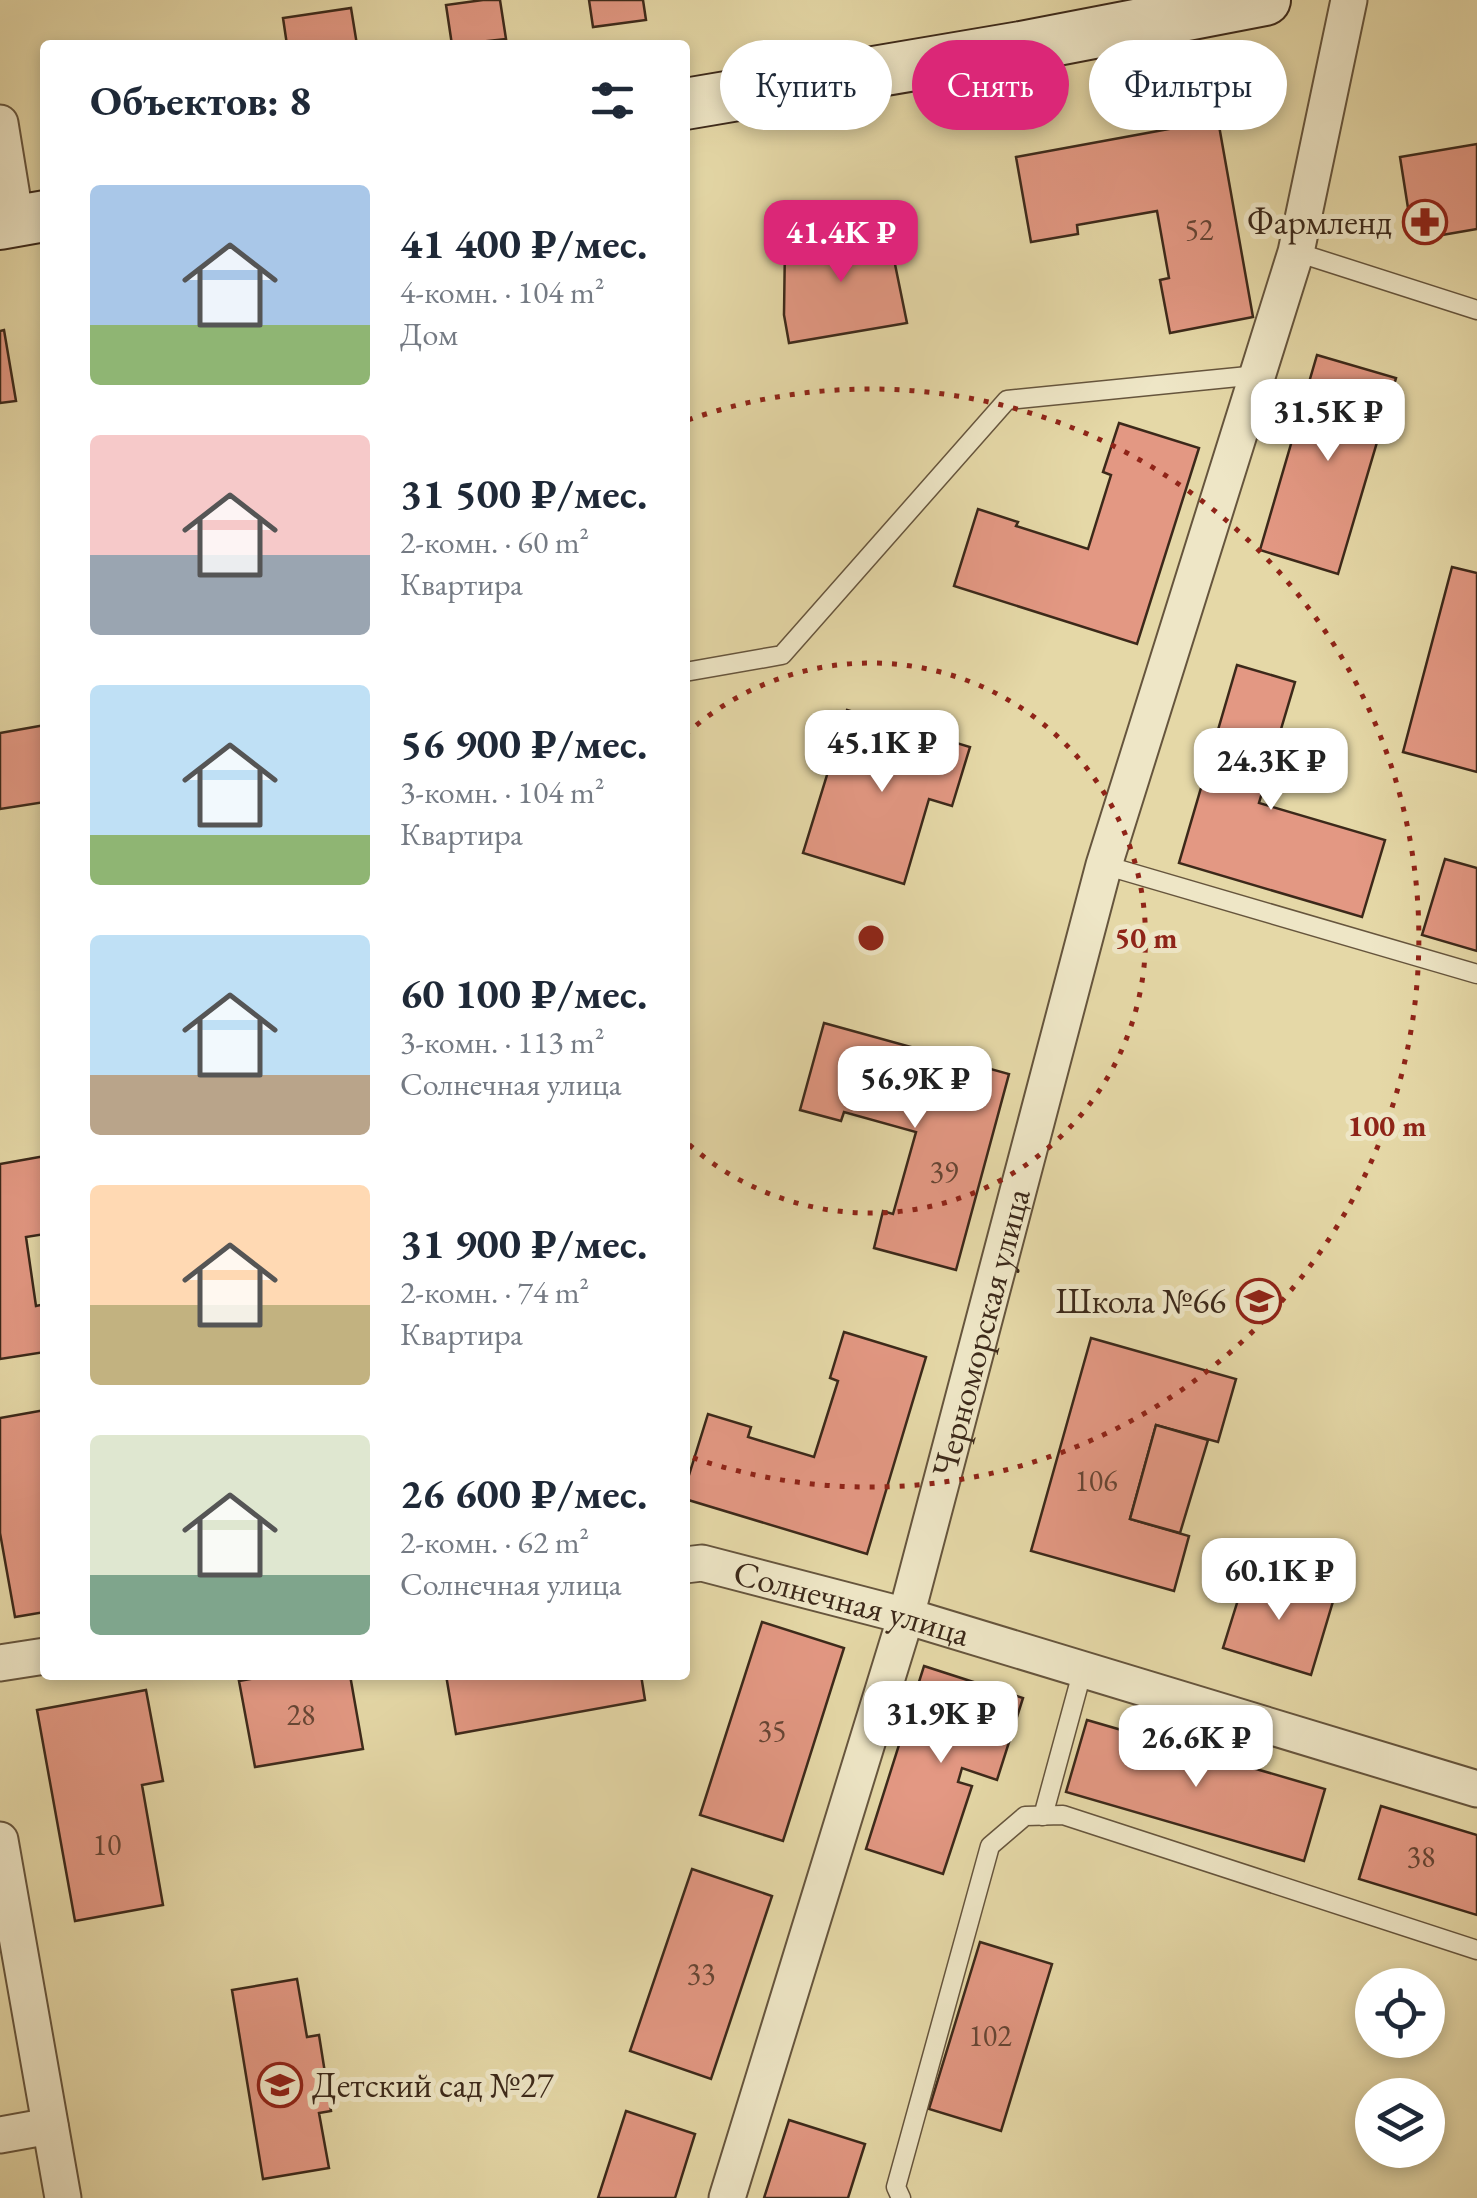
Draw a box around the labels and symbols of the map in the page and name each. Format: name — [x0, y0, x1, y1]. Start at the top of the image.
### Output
place label: Фармленд — [1247, 199, 1392, 245]
pharmacy icon: Фармленд — [1402, 199, 1448, 245]
pin: 41.4K ₽ — [749, 200, 933, 285]
house number: 52 — [1185, 210, 1214, 249]
pin: 31.5K ₽ — [1236, 379, 1420, 464]
pin: 45.1K ₽ — [790, 710, 974, 795]
pin: 24.3K ₽ — [1179, 728, 1363, 813]
text: 50 m — [1114, 918, 1178, 957]
centre of rings — [853, 920, 889, 956]
pin: 56.9K ₽ — [823, 1046, 1007, 1131]
text: 100 m — [1348, 1106, 1426, 1145]
house number: 39 — [930, 1152, 958, 1191]
street label: Черноморская улица — [921, 1183, 1040, 1482]
place label: Школа №66 — [1056, 1278, 1226, 1323]
school or university icon: Школа №66 — [1236, 1278, 1282, 1324]
house number: 106 — [1074, 1461, 1118, 1500]
pin: 60.1K ₽ — [1187, 1538, 1371, 1623]
street label: Солнечная улица — [729, 1549, 975, 1656]
pin: 31.9K ₽ — [849, 1681, 1033, 1766]
house number: 28 — [287, 1695, 315, 1734]
pin: 26.6K ₽ — [1104, 1705, 1288, 1790]
house number: 35 — [758, 1711, 786, 1750]
house number: 10 — [93, 1825, 121, 1864]
house number: 38 — [1407, 1837, 1435, 1876]
house number: 33 — [687, 1954, 715, 1993]
house number: 102 — [968, 2016, 1012, 2055]
school or university icon: Детский сад №27 — [257, 2062, 303, 2108]
place label: Детский сад №27 — [312, 2062, 554, 2107]

